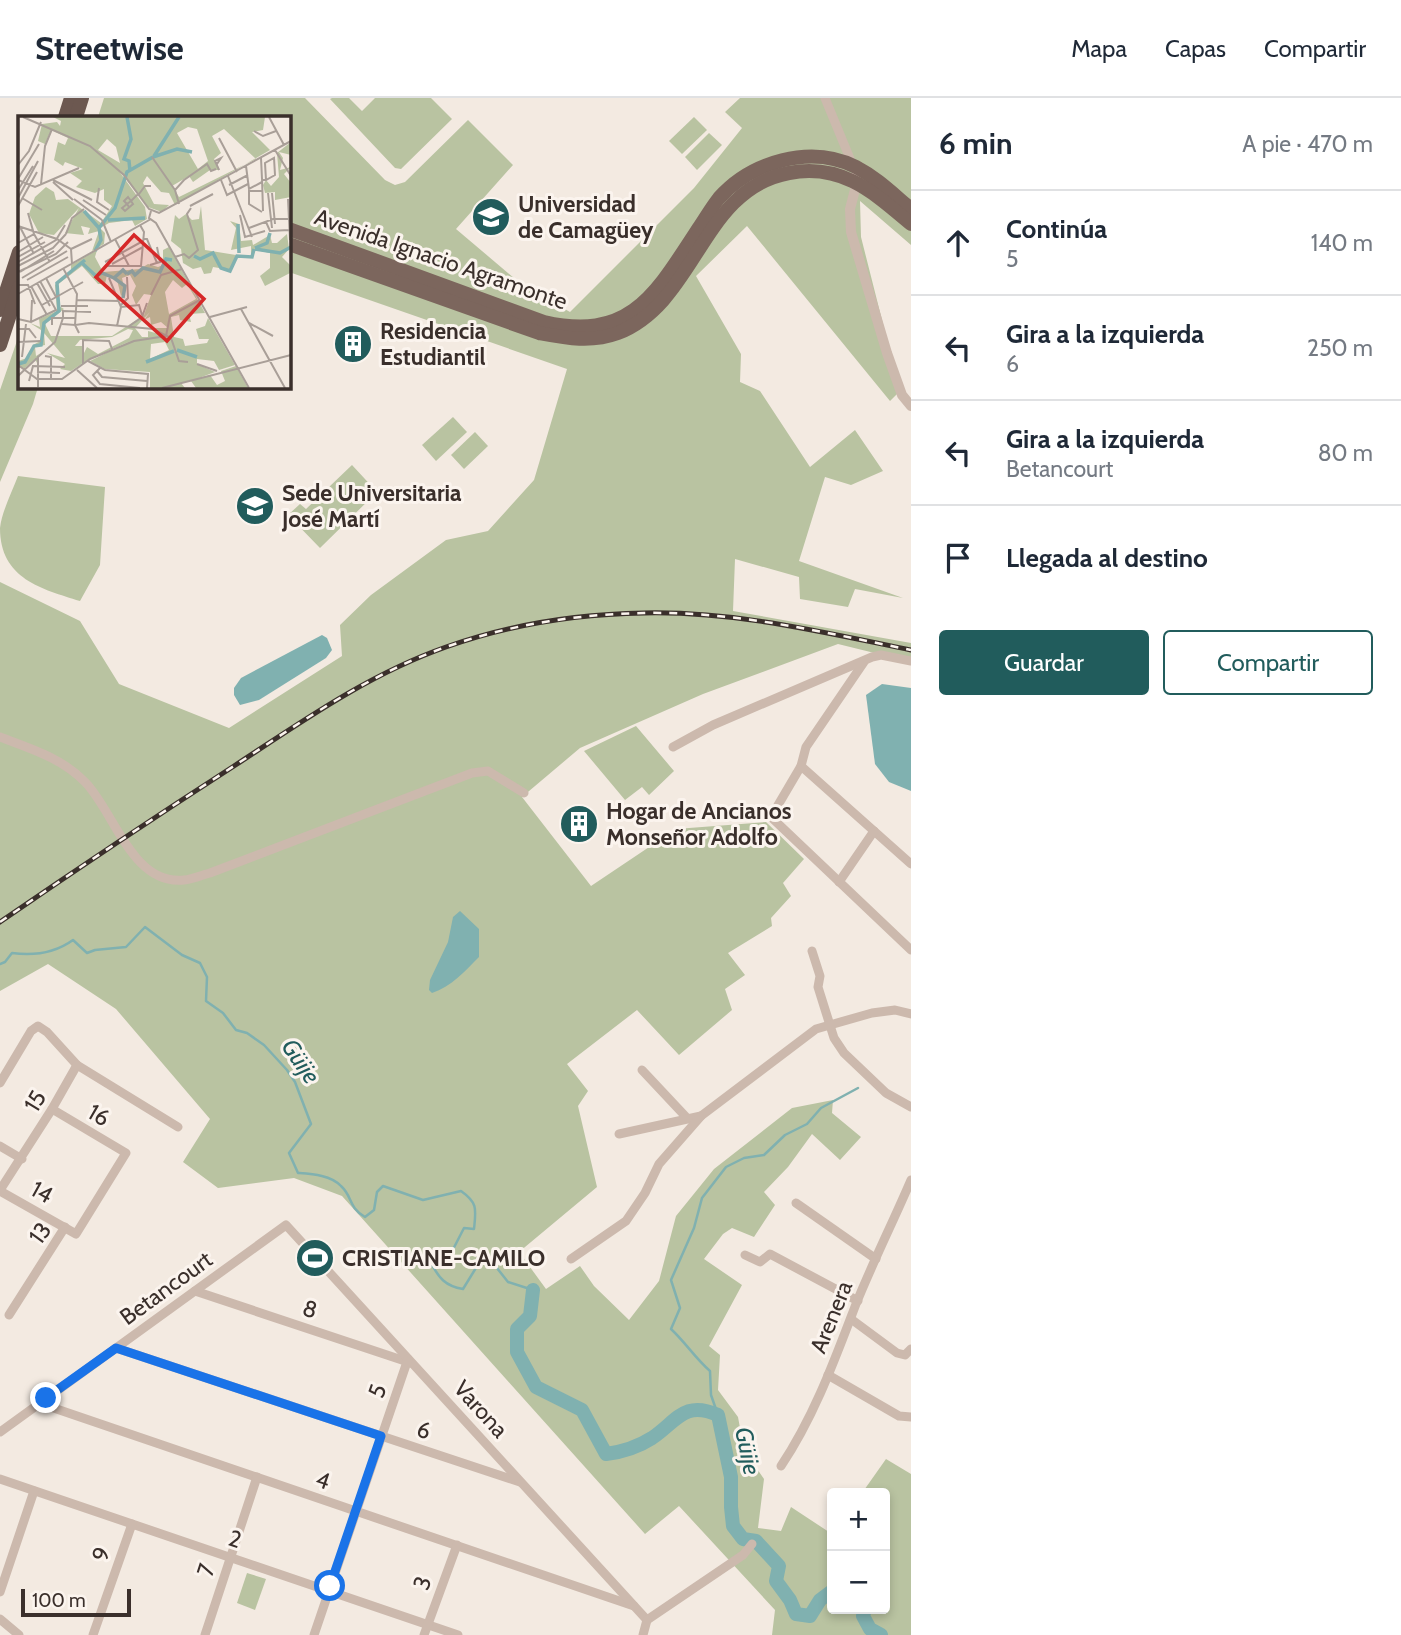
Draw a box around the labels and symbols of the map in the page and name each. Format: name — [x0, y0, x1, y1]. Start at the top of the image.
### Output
inset map — [18, 116, 290, 388]
place label: Universidad de Camagüey — [518, 190, 654, 244]
school or university icon: Universidad de Camagüey — [470, 196, 512, 238]
street label: Avenida Ignacio Agramonte — [311, 203, 571, 316]
place label: Residencia Estudiantil — [380, 317, 487, 371]
building icon: Residencia Estudiantil — [332, 323, 374, 365]
place label: Sede Universitaria José Martí — [281, 479, 462, 533]
school or university icon: Sede Universitaria José Martí — [234, 485, 276, 527]
place label: Hogar de Ancianos Monseñor Adolfo — [606, 797, 792, 851]
building icon: Hogar de Ancianos Monseñor Adolfo — [558, 803, 600, 845]
water label: Güije — [276, 1033, 326, 1089]
street label: 15 — [18, 1085, 52, 1117]
street label: 16 — [83, 1098, 115, 1132]
street label: 14 — [26, 1175, 58, 1209]
street label: 13 — [23, 1217, 57, 1249]
sports icon: CRISTIANE-CAMILO — [294, 1237, 336, 1279]
place label: CRISTIANE-CAMILO — [342, 1244, 545, 1272]
street label: Betancourt — [114, 1245, 218, 1331]
street label: Arenera — [804, 1277, 858, 1357]
street label: 8 — [299, 1294, 321, 1324]
street label: Varona — [448, 1374, 514, 1444]
street label: 5 — [362, 1380, 392, 1402]
route end — [30, 1382, 61, 1413]
street label: 6 — [413, 1415, 435, 1445]
water label: Güije — [729, 1425, 767, 1477]
street label: 4 — [312, 1465, 334, 1495]
street label: 2 — [225, 1524, 245, 1554]
street label: 9 — [86, 1543, 116, 1565]
street label: 7 — [191, 1560, 221, 1580]
route start — [314, 1570, 345, 1601]
street label: 3 — [407, 1572, 437, 1594]
scale bar — [21, 1586, 131, 1618]

